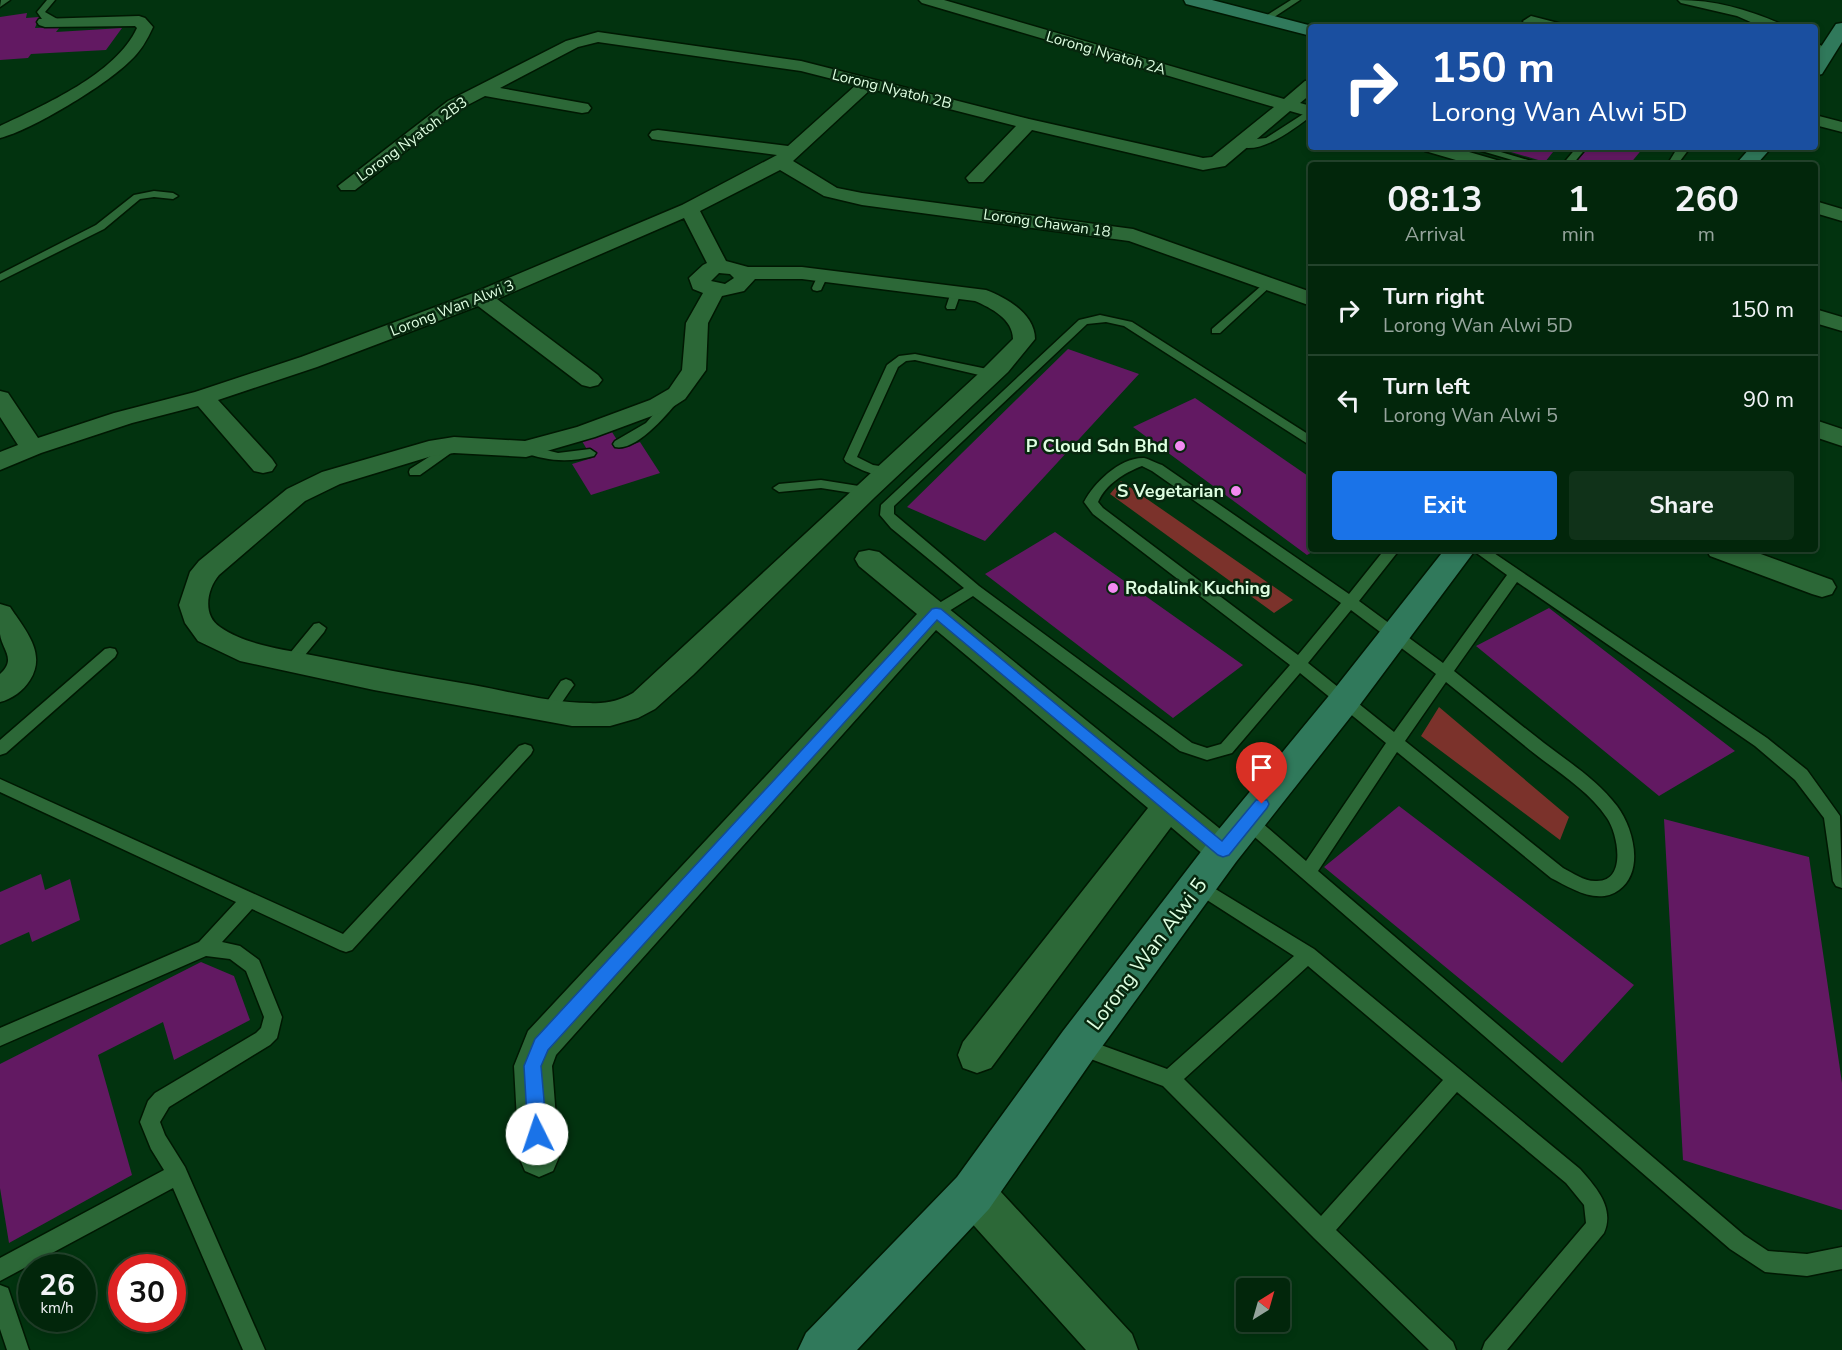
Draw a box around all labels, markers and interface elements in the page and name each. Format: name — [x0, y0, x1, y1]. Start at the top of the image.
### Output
street label: Lorong Nyatoh 2A — [1044, 26, 1168, 80]
text: 150 m — [1431, 40, 1555, 97]
icon: right — [1332, 48, 1410, 126]
street label: Lorong Nyatoh 2B — [830, 64, 954, 114]
street label: Lorong Nyatoh 2B3 — [353, 92, 471, 186]
text: Lorong Wan Alwi 5D — [1431, 94, 1687, 131]
text: 08:13 — [1387, 175, 1483, 224]
text: 1 — [1567, 175, 1589, 224]
text: 260 — [1674, 175, 1739, 224]
street label: Lorong Chawan 18 — [982, 204, 1112, 242]
text: Arrival — [1405, 221, 1465, 248]
text: min — [1562, 221, 1595, 248]
text: m — [1698, 221, 1715, 248]
street label: Lorong Wan Alwi 3 — [387, 275, 517, 341]
text: Turn right — [1383, 282, 1484, 312]
icon: right — [1332, 294, 1365, 327]
text: 150 m — [1730, 295, 1794, 325]
text: Lorong Wan Alwi 5D — [1383, 312, 1573, 339]
text: Turn left — [1383, 372, 1470, 402]
icon: left — [1332, 384, 1365, 417]
text: 90 m — [1743, 385, 1794, 415]
text: Lorong Wan Alwi 5 — [1383, 402, 1558, 429]
place label: P Cloud Sdn Bhd — [1026, 434, 1168, 458]
marker: P Cloud Sdn Bhd — [1173, 439, 1187, 453]
button: Exit — [1332, 471, 1557, 540]
button: Share — [1569, 471, 1794, 540]
place label: S Vegetarian — [1117, 479, 1224, 503]
marker: S Vegetarian — [1229, 484, 1243, 498]
place label: Rodalink Kuching — [1125, 576, 1271, 600]
marker: Rodalink Kuching — [1106, 581, 1120, 595]
pin — [1236, 742, 1287, 804]
icon: arrive — [1245, 751, 1278, 784]
street label: Lorong Wan Alwi 5 — [1080, 872, 1214, 1036]
position arrow — [505, 1102, 569, 1166]
speed limit sign: 30 — [108, 1254, 186, 1332]
text: 26 — [39, 1265, 75, 1306]
north arrow — [1236, 1278, 1290, 1332]
map controls — [1236, 1278, 1290, 1332]
text: km/h — [40, 1298, 74, 1318]

